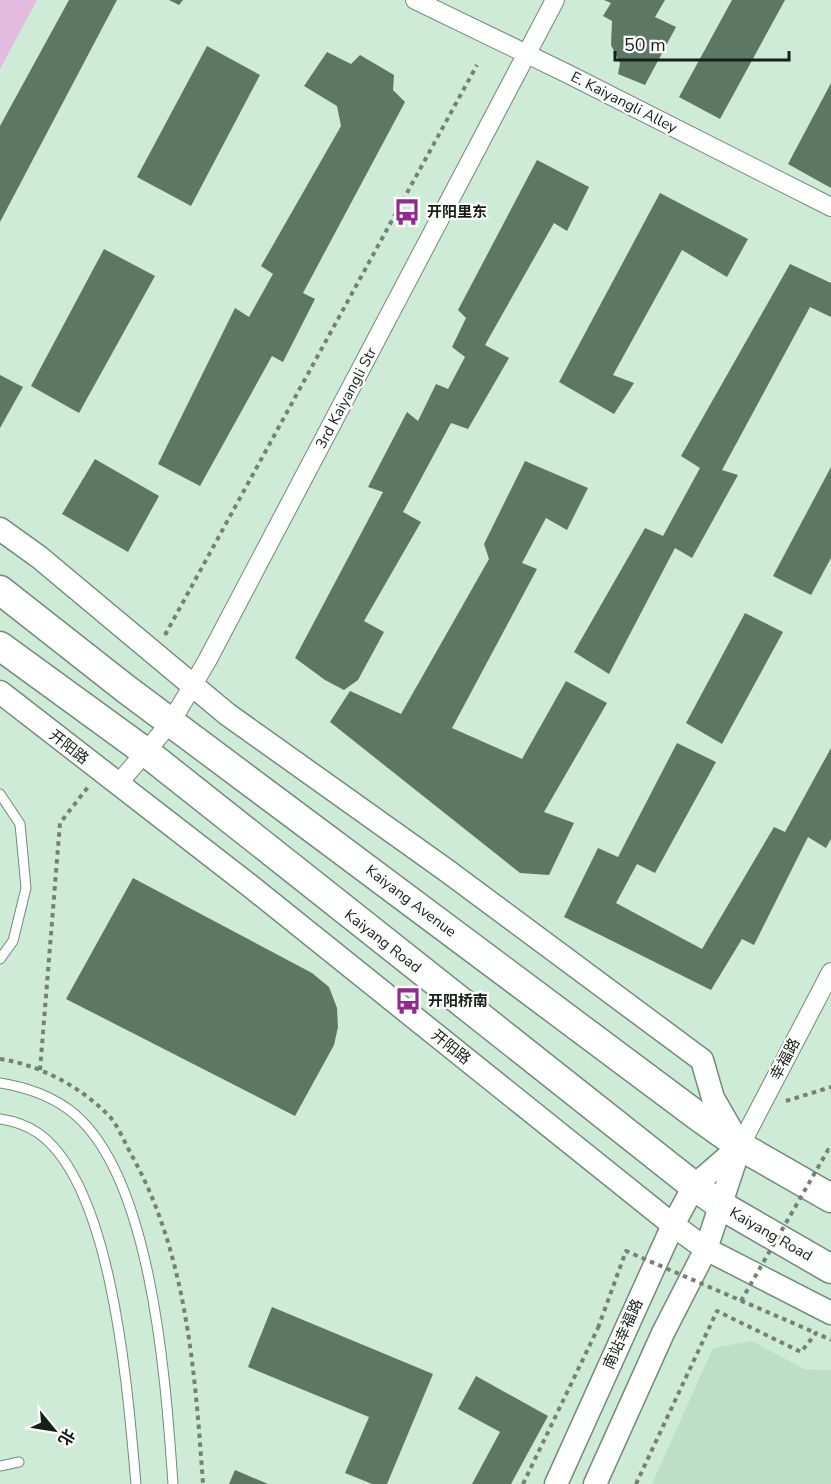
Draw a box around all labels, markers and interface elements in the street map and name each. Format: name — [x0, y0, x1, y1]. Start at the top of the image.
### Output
scale bar — [615, 24, 789, 62]
text: 50 m — [624, 33, 666, 57]
street label: E. Kaiyangli Alley — [567, 67, 681, 138]
bus stop icon: 开阳里东 — [392, 197, 422, 227]
place label: 开阳里东 — [427, 202, 487, 222]
street label: 3rd Kaiyangli Str — [311, 343, 381, 452]
street label: 开阳路 — [45, 725, 93, 769]
street label: Kaiyang Avenue — [362, 860, 460, 942]
street label: Kaiyang Road — [340, 905, 426, 977]
bus stop icon: 开阳桥南 — [393, 986, 423, 1016]
place label: 开阳桥南 — [428, 991, 488, 1011]
street label: 开阳路 — [427, 1025, 475, 1069]
street label: 幸福路 — [766, 1034, 804, 1084]
street label: Kaiyang Road — [726, 1202, 816, 1266]
street label: 南站幸福路 — [599, 1296, 647, 1372]
north arrow — [24, 1400, 84, 1460]
text: 北 — [53, 1425, 80, 1449]

